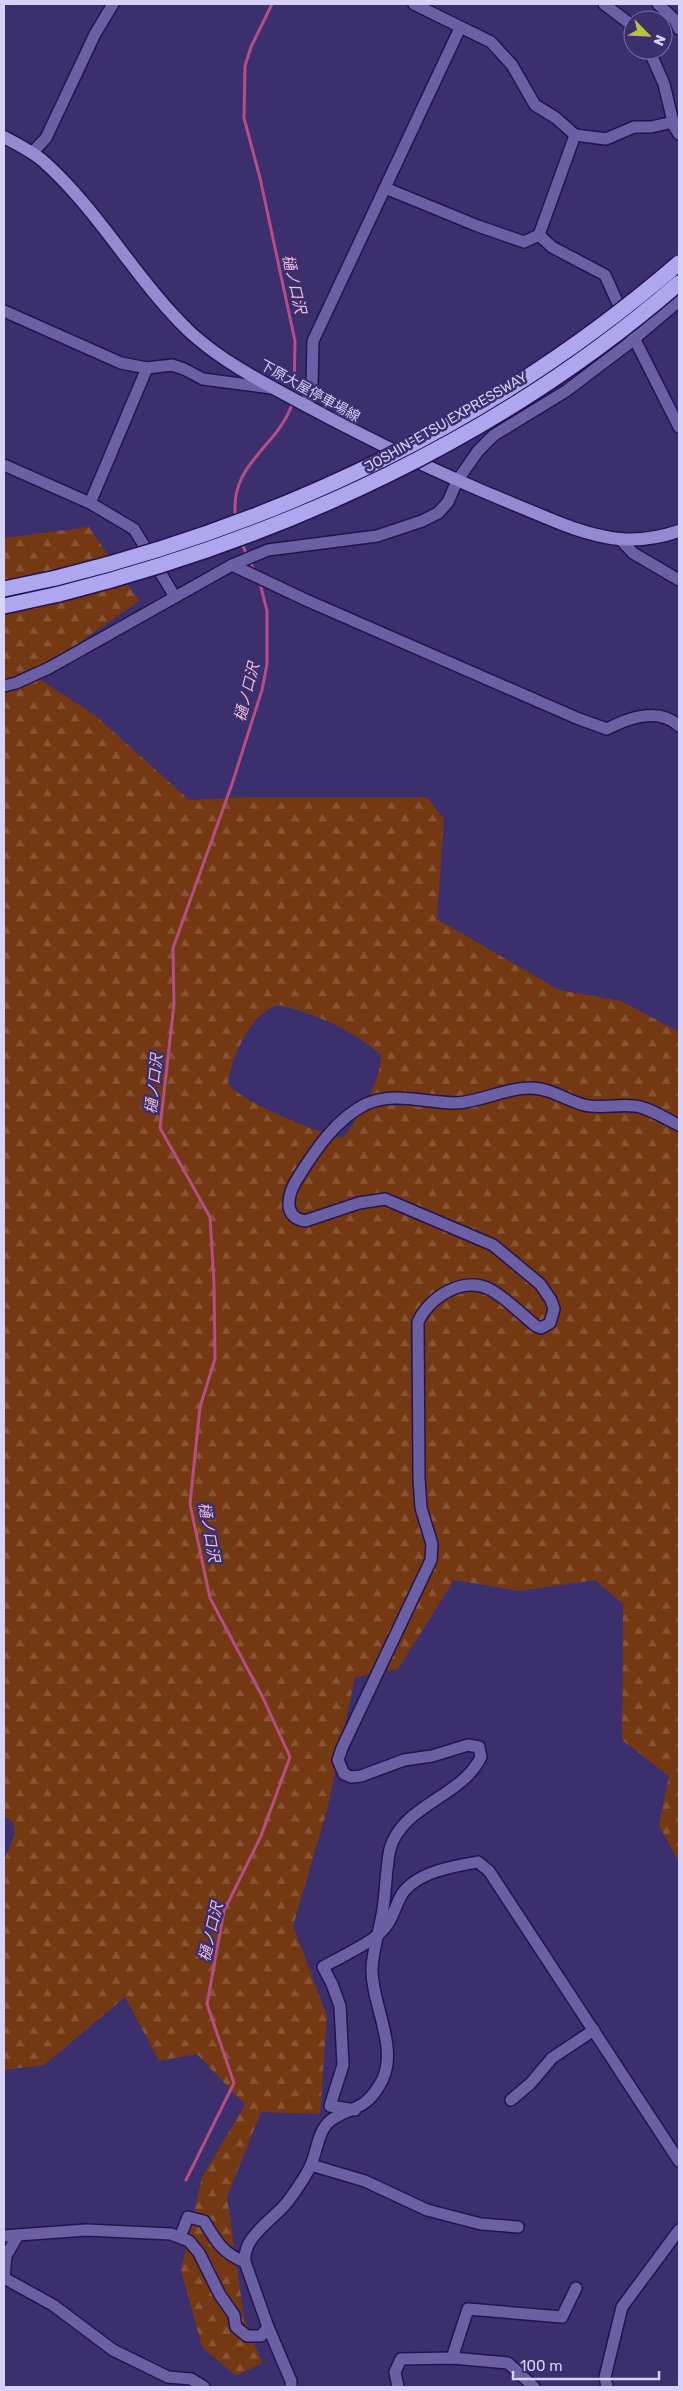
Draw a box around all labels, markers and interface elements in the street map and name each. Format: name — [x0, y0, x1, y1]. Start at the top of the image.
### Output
north arrow — [623, 10, 673, 60]
text: N — [650, 32, 669, 48]
water label: 樋ノ口沢 — [278, 253, 310, 317]
street label: 下原大屋停車場線 — [257, 356, 363, 426]
street label: JOSHIN-ETSU EXPRESSWAY — [362, 368, 530, 476]
water label: 樋ノ口沢 — [231, 659, 263, 723]
water label: 樋ノ口沢 — [142, 1051, 166, 1115]
water label: 樋ノ口沢 — [195, 1501, 223, 1565]
water label: 樋ノ口沢 — [195, 1899, 227, 1963]
scale bar — [513, 2348, 659, 2380]
text: 100 m — [520, 2357, 562, 2375]

